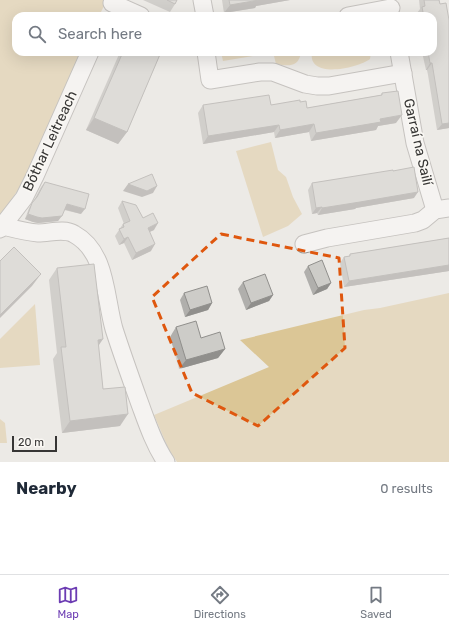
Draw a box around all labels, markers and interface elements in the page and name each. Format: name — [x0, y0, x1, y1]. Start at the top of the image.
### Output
search box — [12, 12, 437, 56]
icon: search — [26, 23, 48, 45]
text: Search here — [58, 25, 142, 43]
street label: Bóthar Leitreach — [19, 88, 81, 194]
street label: Garraí na Sailí — [400, 97, 436, 188]
scale bar — [12, 434, 57, 453]
text: 20 m — [18, 436, 44, 449]
text: Nearby — [16, 478, 77, 498]
text: 0 results — [380, 481, 433, 496]
tab: Map — [57, 584, 79, 621]
tab: Directions — [194, 584, 246, 621]
tab: Saved — [360, 584, 392, 621]

